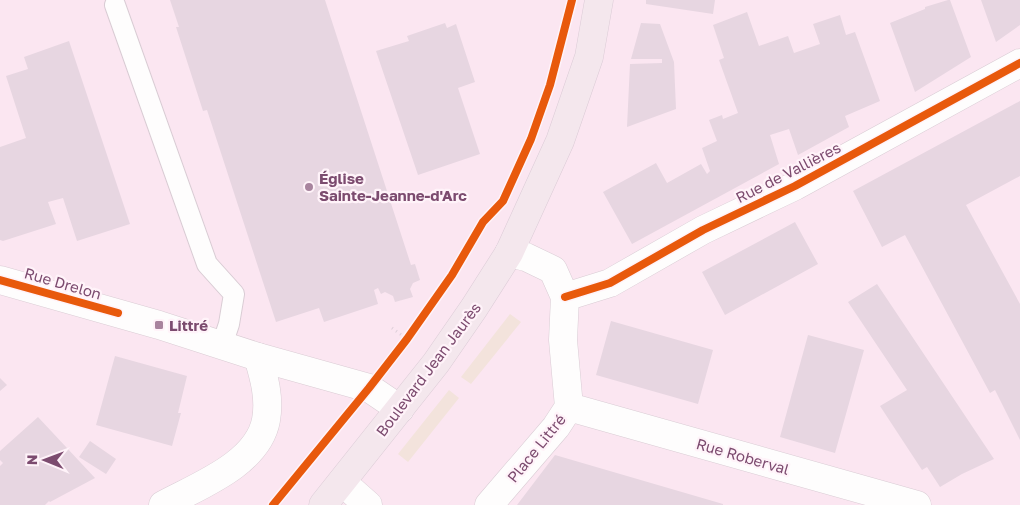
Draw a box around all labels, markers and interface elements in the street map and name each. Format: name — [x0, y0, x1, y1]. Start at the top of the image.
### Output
street label: Rue de Vallières — [733, 138, 844, 206]
place label: Église Sainte-Jeanne-d'Arc — [319, 169, 467, 204]
marker: Église Sainte-Jeanne-d'Arc — [303, 181, 315, 193]
street label: Rue Drelon — [22, 263, 104, 303]
street label: Boulevard Jean Jaurès — [372, 298, 484, 439]
place label: Littré — [169, 316, 208, 334]
marker: Littré — [153, 319, 165, 331]
street label: Place Littré — [503, 410, 569, 486]
street label: Rue Roberval — [694, 434, 792, 478]
north arrow — [20, 435, 70, 485]
text: N — [23, 454, 40, 465]

